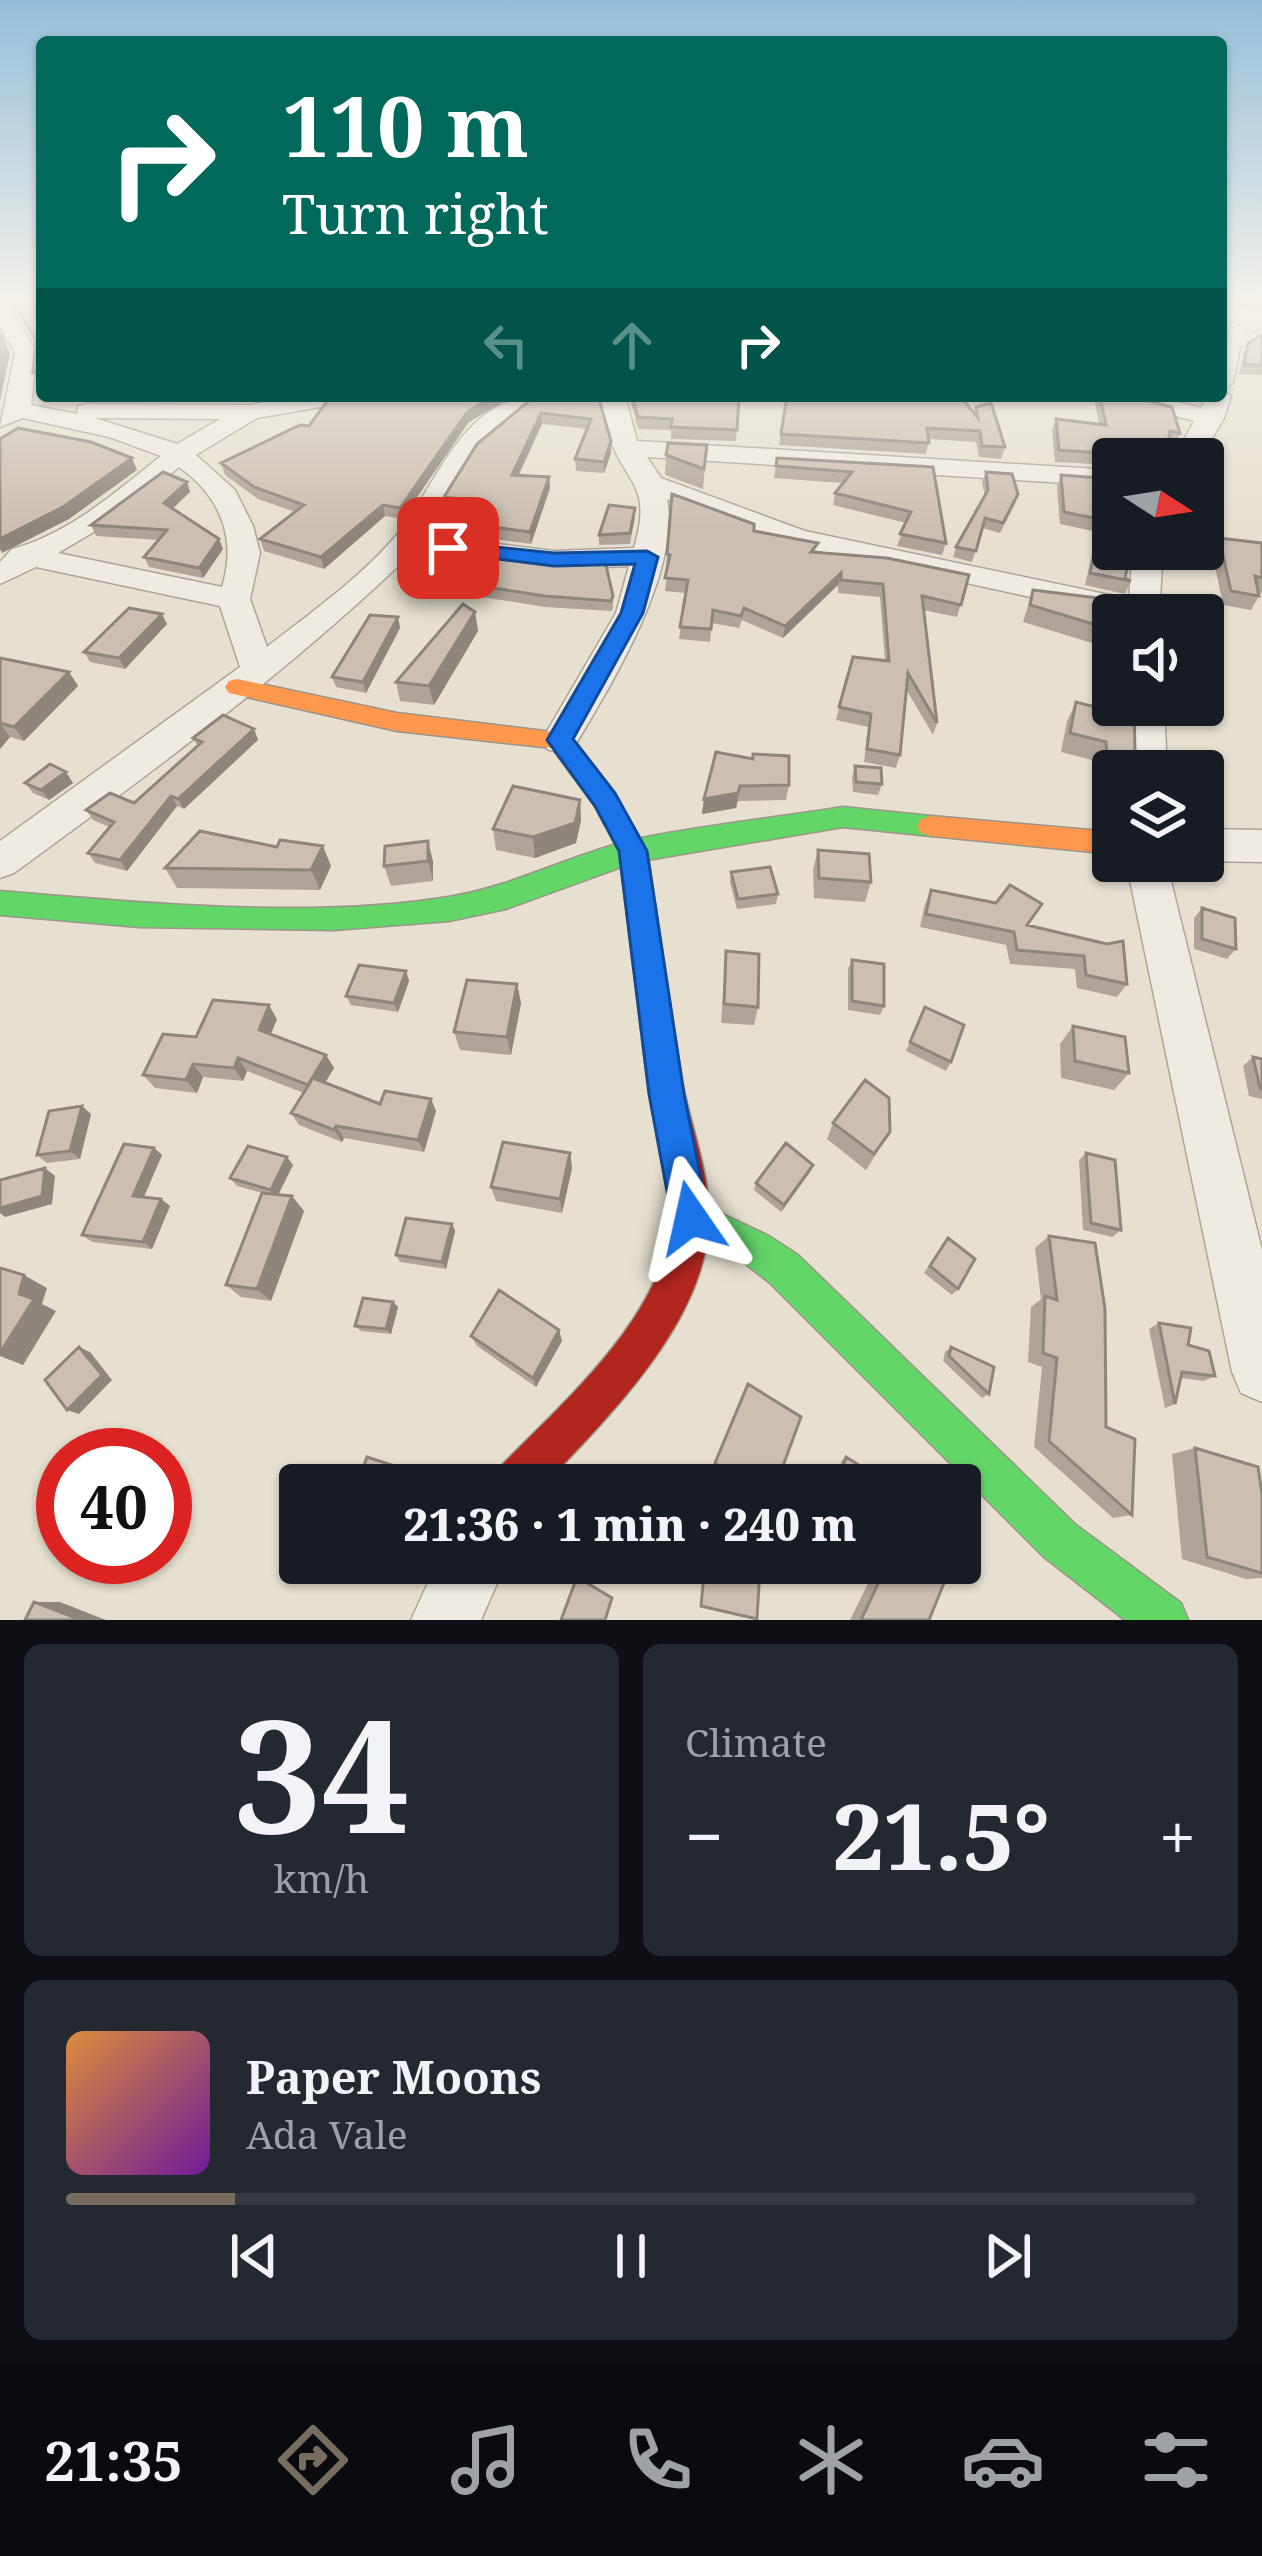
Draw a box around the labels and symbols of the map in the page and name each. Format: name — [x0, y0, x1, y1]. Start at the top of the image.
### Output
north arrow — [1092, 438, 1224, 570]
pin — [397, 497, 499, 599]
position arrow — [628, 1155, 754, 1281]
speed limit sign: 40 — [36, 1428, 192, 1584]

